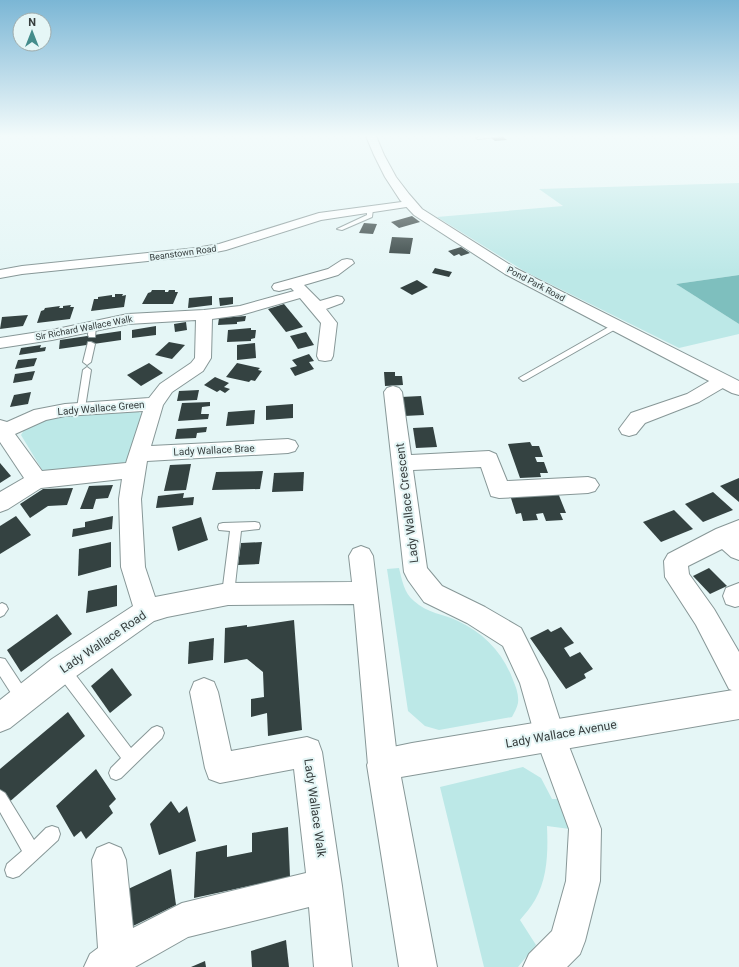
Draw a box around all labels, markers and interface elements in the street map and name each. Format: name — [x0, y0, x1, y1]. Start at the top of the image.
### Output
north arrow — [12, 12, 52, 52]
text: N — [28, 16, 36, 29]
street label: Beanstown Road — [149, 243, 217, 263]
street label: Pond Park Road — [505, 265, 567, 303]
street label: Sir Richard Wallace Walk — [35, 314, 134, 342]
street label: Lady Wallace Green — [57, 399, 145, 417]
street label: Lady Wallace Brae — [173, 442, 255, 458]
street label: Lady Wallace Crescent — [393, 442, 421, 564]
street label: Lady Wallace Road — [57, 608, 149, 676]
street label: Lady Wallace Avenue — [504, 717, 618, 751]
street label: Lady Wallace Walk — [301, 758, 329, 859]

